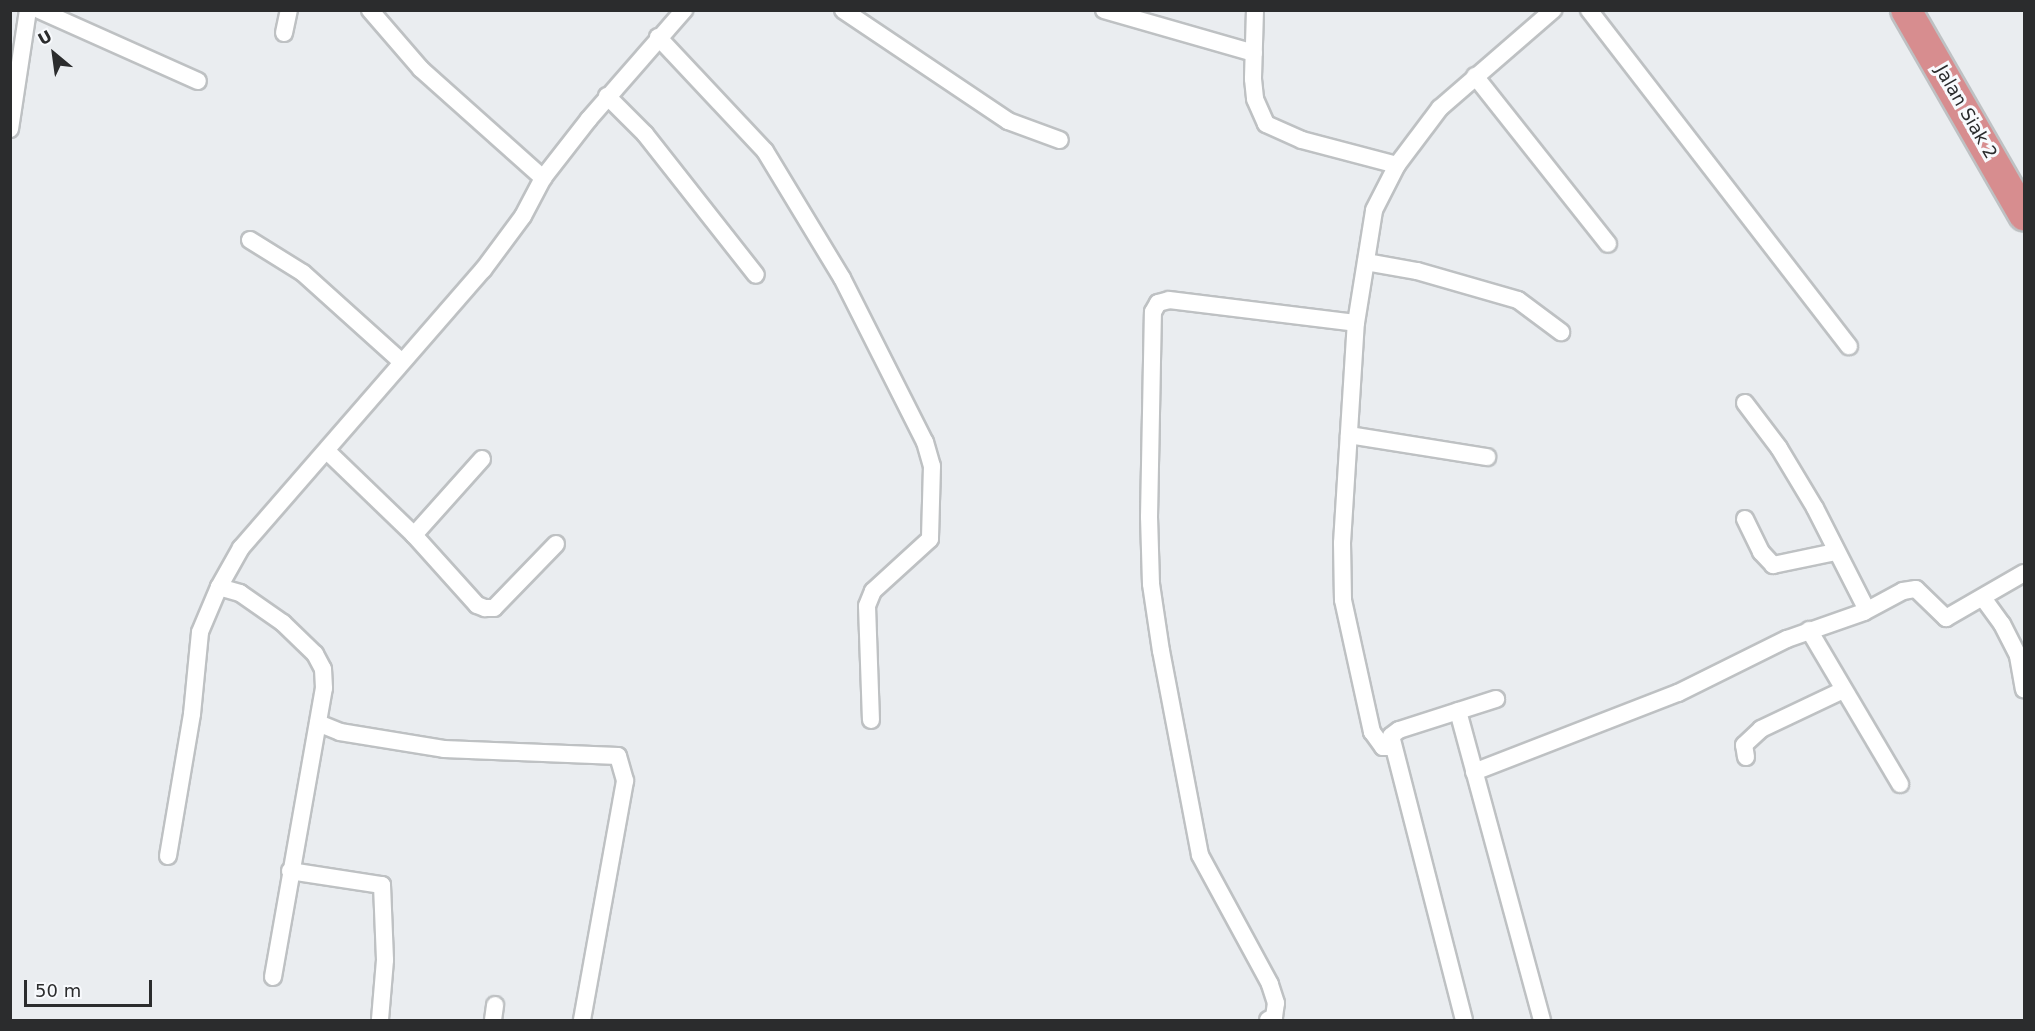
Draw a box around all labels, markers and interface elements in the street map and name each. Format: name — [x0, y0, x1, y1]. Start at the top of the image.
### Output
north arrow — [24, 24, 84, 84]
text: U — [35, 26, 55, 49]
street label: Jalan Siak 2 — [1931, 61, 2001, 163]
scale bar — [27, 968, 154, 1006]
text: 50 m — [35, 980, 81, 1001]

